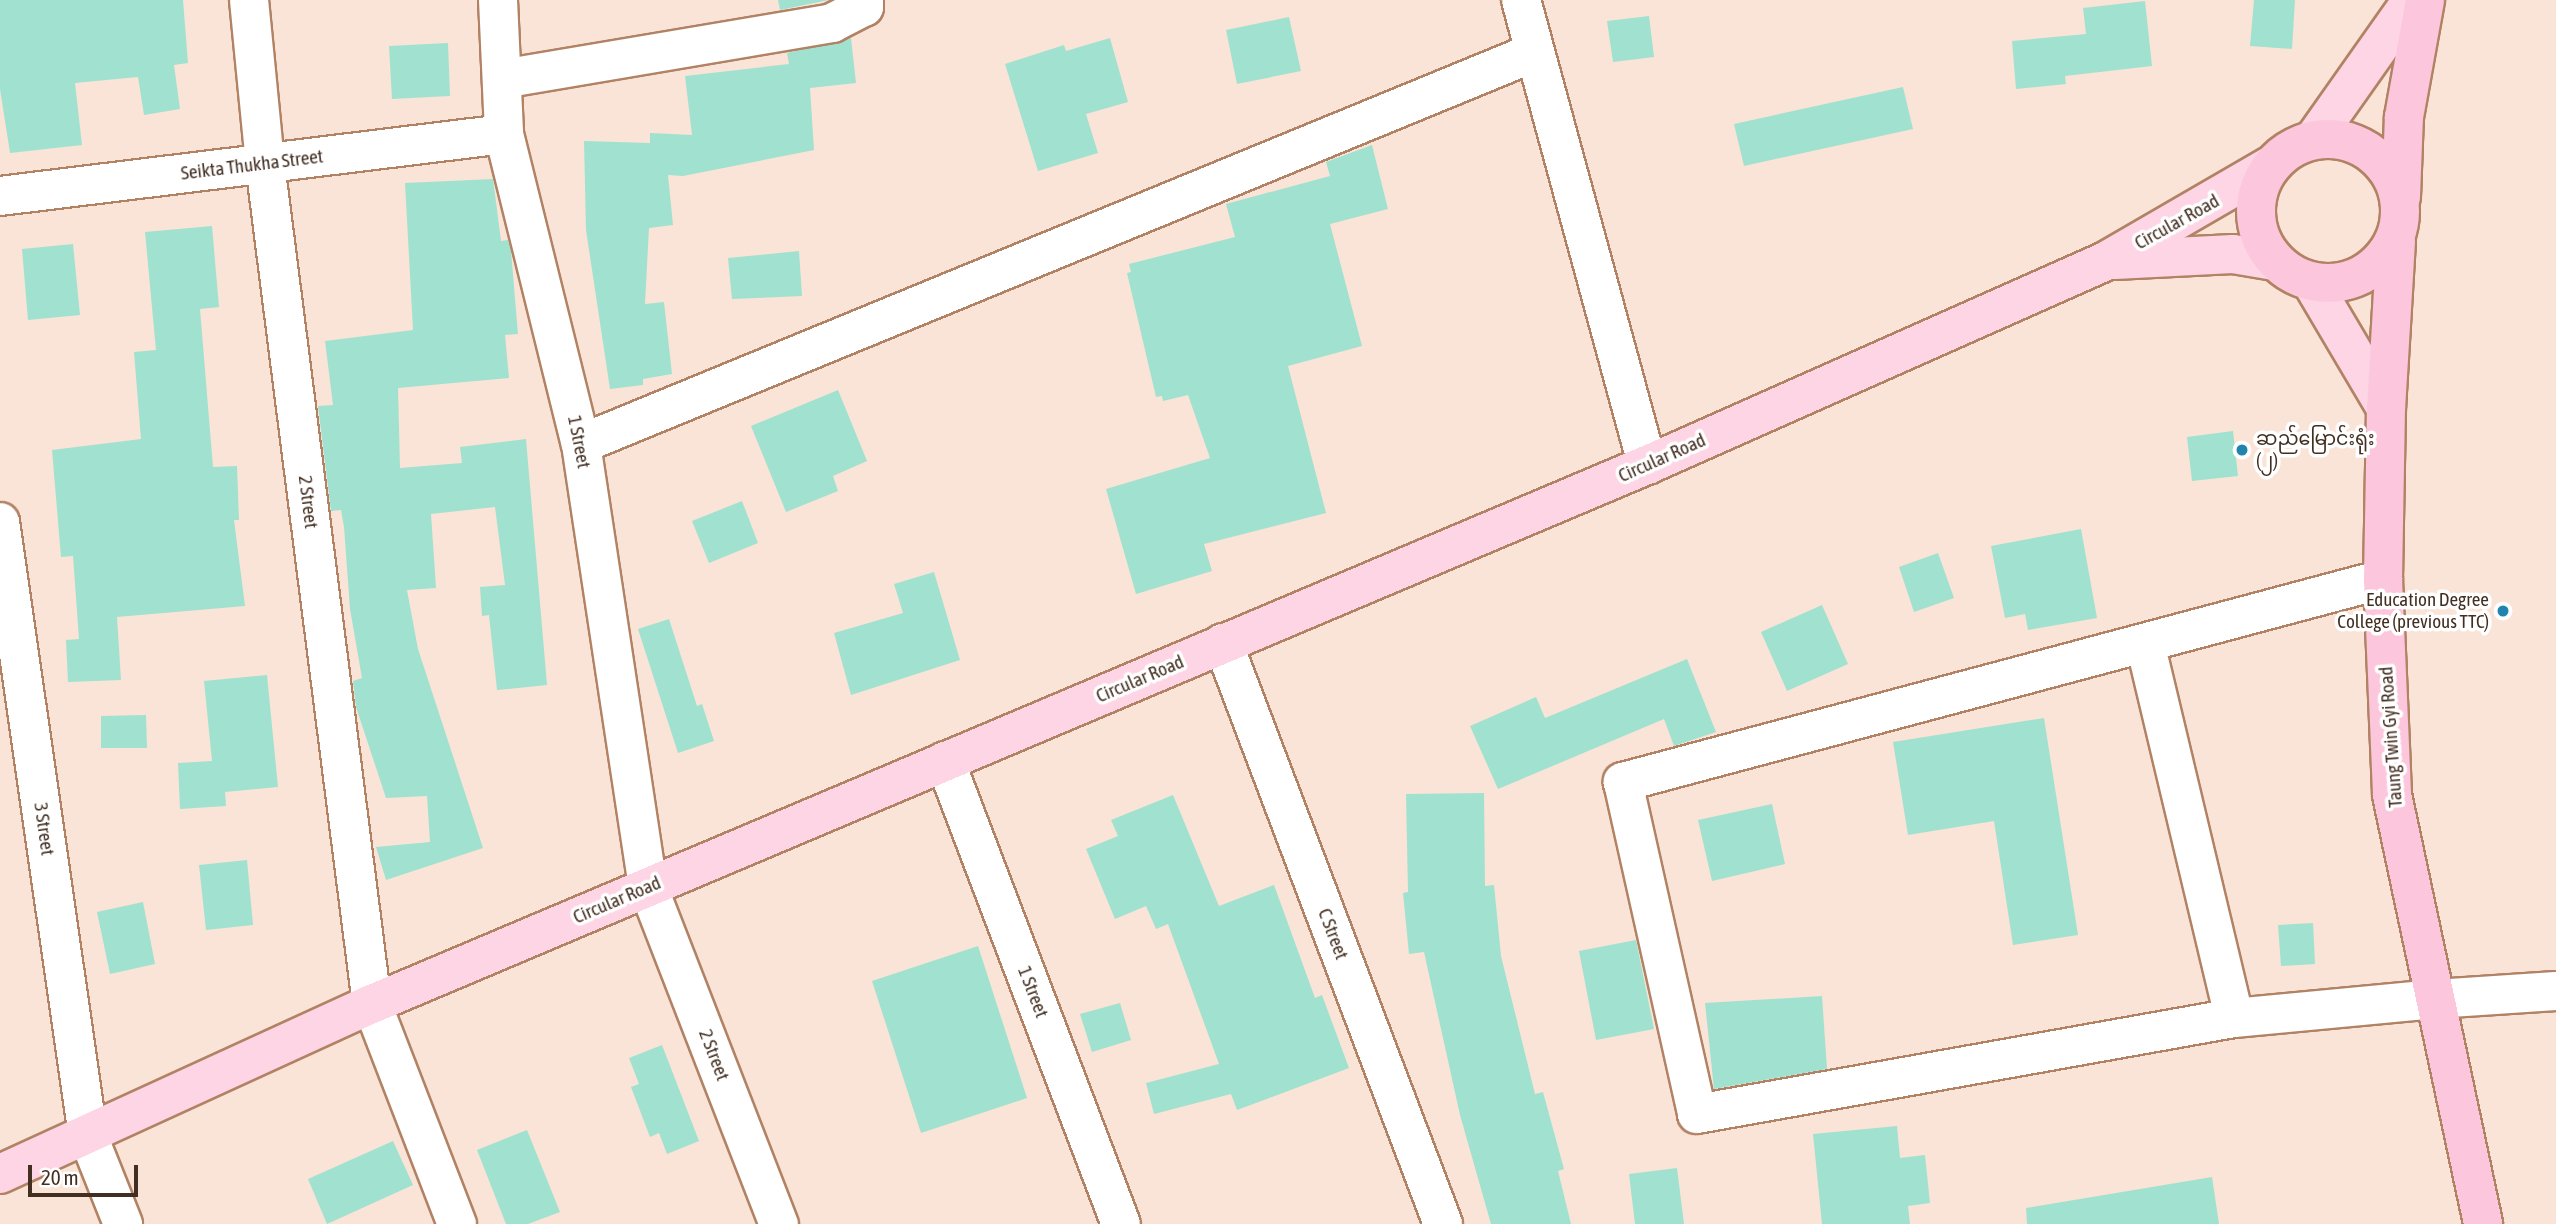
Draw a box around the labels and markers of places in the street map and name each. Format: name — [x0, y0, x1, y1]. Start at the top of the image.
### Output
place label: ဆည်မြောင်းရုံး (၂) — [2256, 428, 2374, 472]
marker: ဆည်မြောင်းရုံး (၂) — [2234, 442, 2250, 458]
place label: Education Degree College (previous TTC) — [2337, 589, 2489, 633]
marker: Education Degree College (previous TTC) — [2495, 603, 2511, 619]

